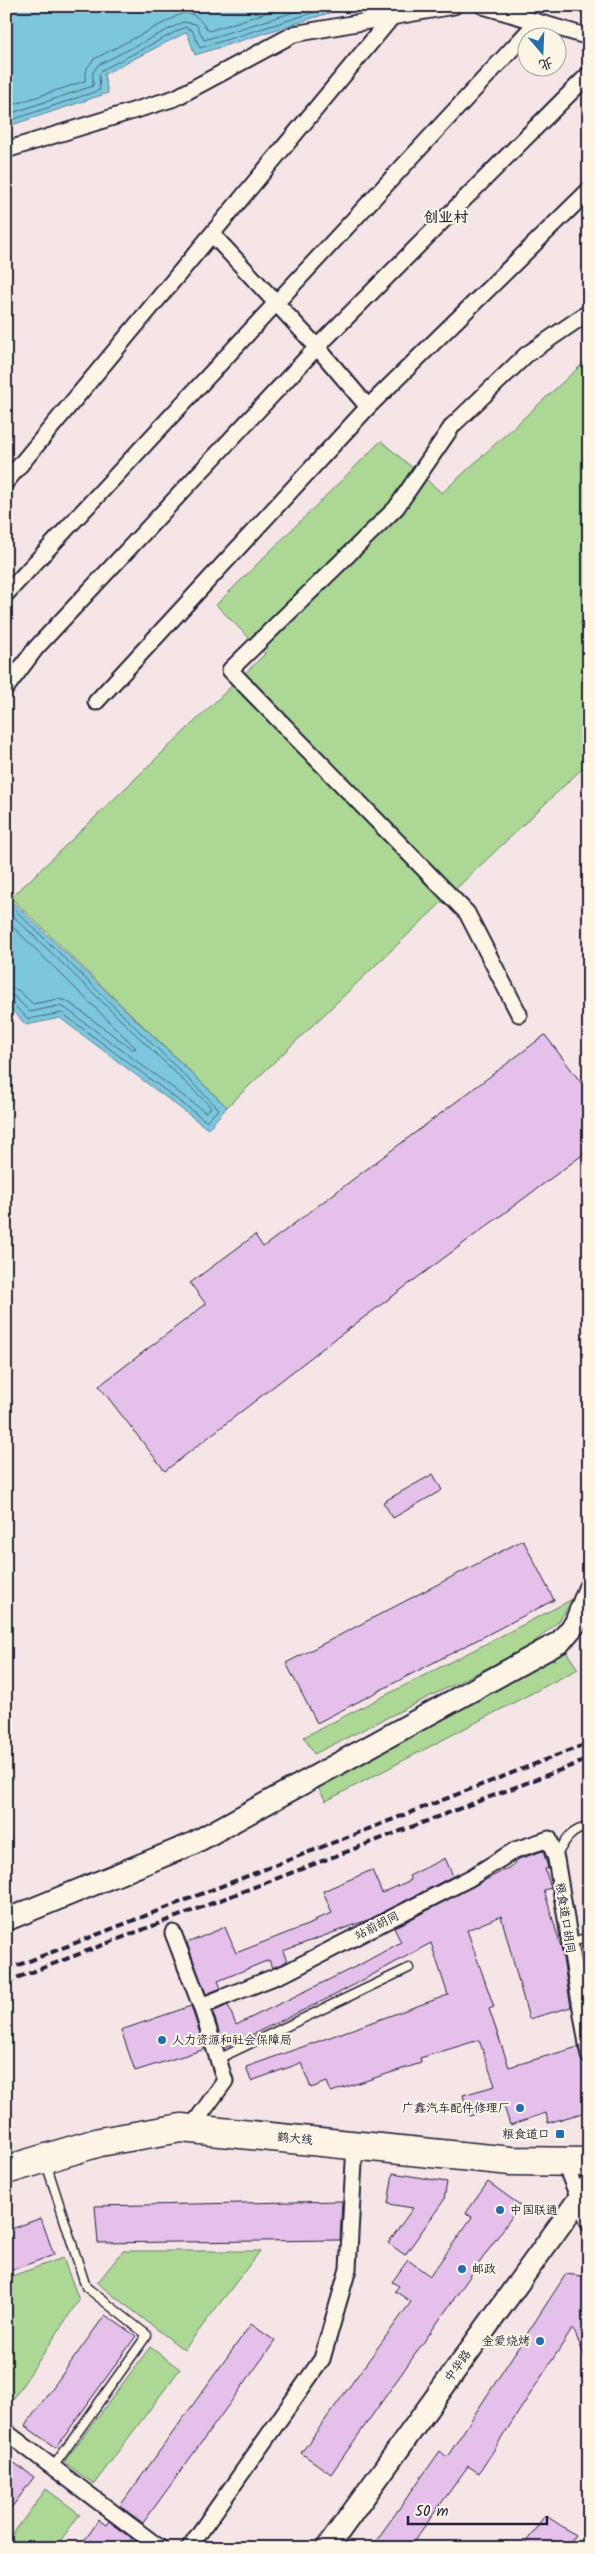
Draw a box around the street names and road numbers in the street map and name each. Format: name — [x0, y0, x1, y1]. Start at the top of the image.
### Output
street label: 粮食道口胡同 — [550, 1881, 580, 1955]
street label: 站前胡同 — [351, 1907, 403, 1945]
street label: 鹤大线 — [276, 2128, 314, 2150]
street label: 中华路 — [440, 2346, 476, 2386]

